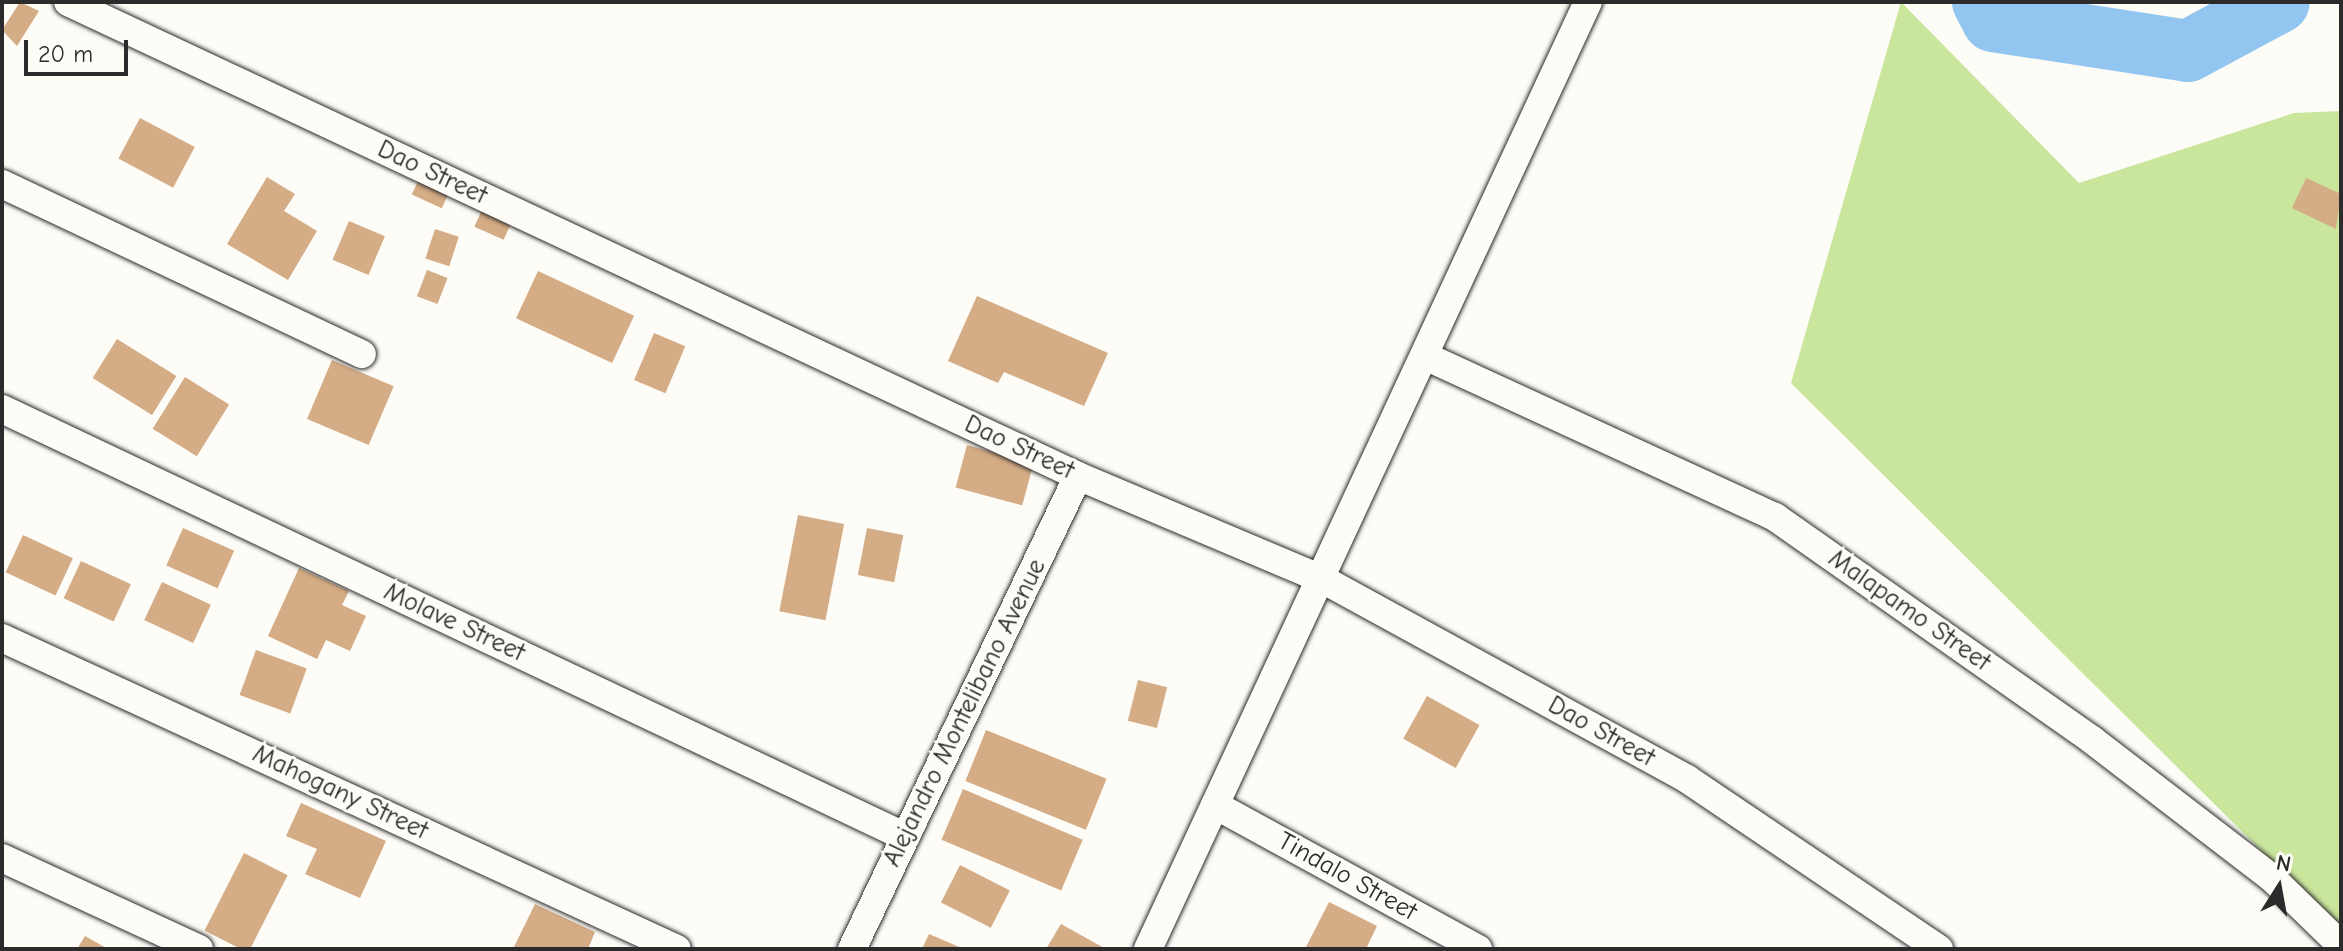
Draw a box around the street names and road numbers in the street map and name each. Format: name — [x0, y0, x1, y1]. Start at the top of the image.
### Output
street label: Dao Street — [372, 134, 492, 212]
street label: Dao Street — [959, 409, 1079, 487]
street label: Malapamo Street — [1822, 544, 1996, 678]
street label: Alejandro Montelibano Avenue — [877, 554, 1053, 872]
street label: Molave Street — [379, 577, 529, 669]
street label: Dao Street — [1542, 690, 1660, 774]
street label: Mahogany Street — [247, 739, 433, 847]
street label: Tindalo Street — [1272, 826, 1422, 928]

